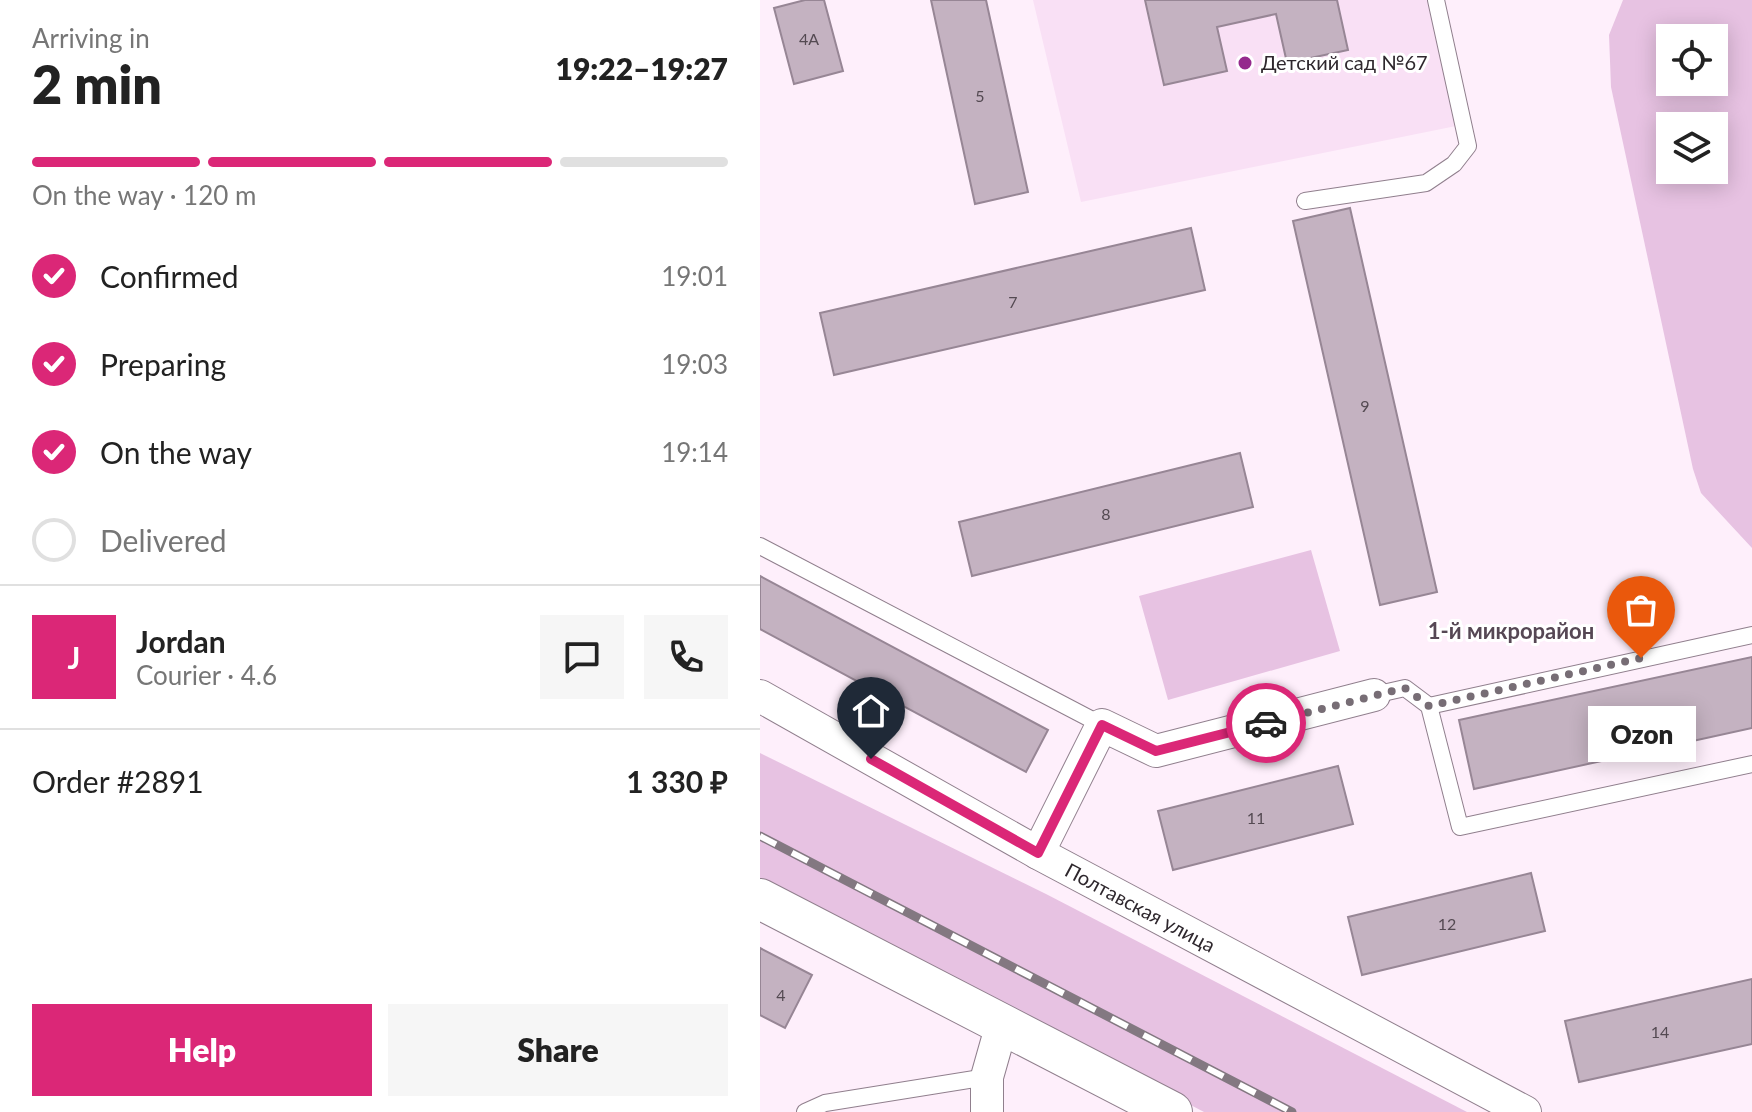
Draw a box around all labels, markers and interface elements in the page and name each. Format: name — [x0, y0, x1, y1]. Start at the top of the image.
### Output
text: Arriving in — [32, 22, 150, 54]
map controls — [1656, 24, 1728, 184]
button: locate — [1656, 24, 1728, 96]
house number: 4А — [799, 29, 819, 48]
text: 19:22–19:27 — [555, 50, 728, 86]
place label: Детский сад №67 — [1261, 50, 1428, 74]
text: 2 min — [32, 53, 162, 115]
marker: Детский сад №67 — [1236, 54, 1254, 72]
house number: 5 — [975, 86, 985, 105]
button: layers — [1656, 112, 1728, 184]
text: On the way · 120 m — [32, 179, 256, 211]
icon: check — [32, 254, 76, 298]
text: Confirmed — [100, 258, 239, 294]
text: 19:01 — [661, 260, 728, 292]
house number: 7 — [1008, 292, 1018, 311]
icon: check — [32, 342, 76, 386]
text: Preparing — [100, 346, 226, 382]
text: 19:03 — [661, 348, 728, 380]
house number: 9 — [1360, 396, 1370, 415]
icon: check — [32, 430, 76, 474]
text: On the way — [100, 434, 252, 470]
text: 19:14 — [661, 436, 728, 468]
house number: 8 — [1101, 504, 1111, 523]
text: Delivered — [100, 522, 227, 558]
pin — [1607, 576, 1675, 658]
icon: bag — [1619, 588, 1663, 632]
button: chat — [540, 615, 624, 699]
button: phone — [644, 615, 728, 699]
district label: 1-й микрорайон — [1428, 617, 1594, 644]
text: Jordan — [136, 623, 226, 659]
text: J — [68, 639, 80, 675]
text: Courier · 4.6 — [136, 659, 277, 691]
pin — [837, 677, 905, 759]
courier — [1226, 683, 1306, 763]
icon: home — [849, 689, 893, 733]
icon: car — [1244, 701, 1288, 745]
callout: Ozon — [1587, 706, 1695, 762]
text: Ozon — [1611, 718, 1673, 750]
text: Order #2891 — [32, 763, 204, 799]
text: 1 330 ₽ — [626, 763, 728, 799]
house number: 11 — [1247, 808, 1265, 827]
street label: Полтавская улица — [1061, 857, 1220, 957]
house number: 12 — [1438, 914, 1456, 933]
house number: 4 — [776, 985, 786, 1004]
button: Help — [32, 1004, 372, 1096]
button: Share — [388, 1004, 728, 1096]
house number: 14 — [1651, 1022, 1669, 1041]

